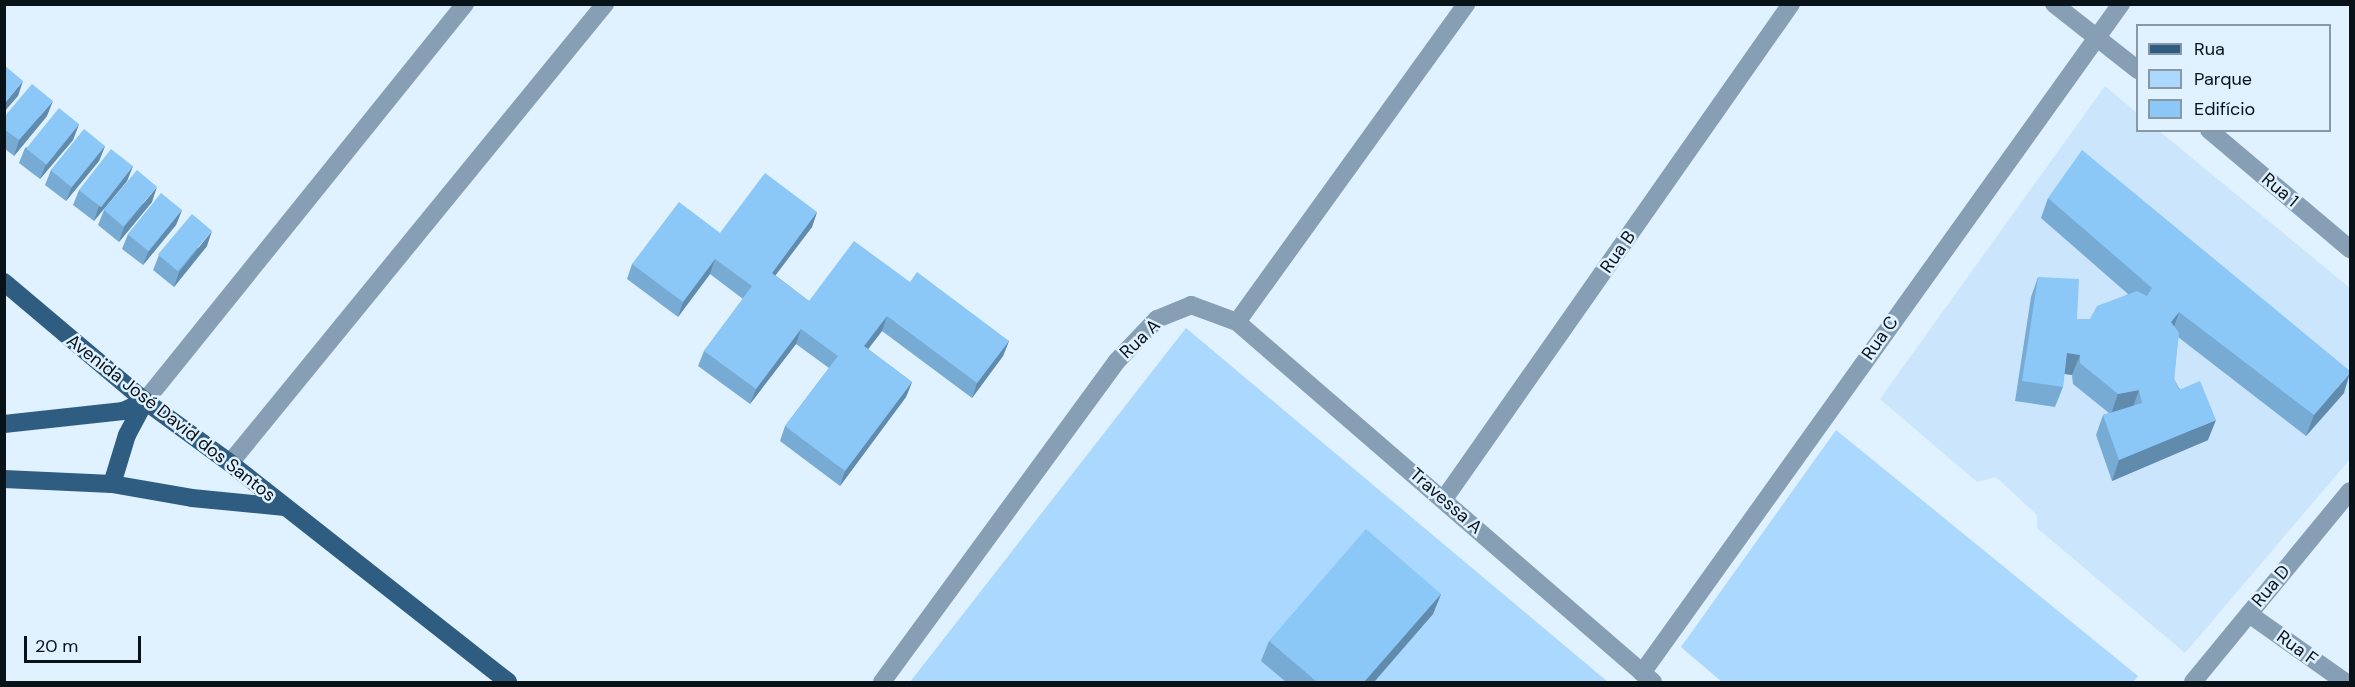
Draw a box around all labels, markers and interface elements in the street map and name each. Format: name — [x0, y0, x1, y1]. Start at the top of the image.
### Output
legend — [2136, 24, 2331, 132]
text: Rua — [2194, 37, 2225, 61]
text: Parque — [2194, 67, 2252, 91]
text: Edifício — [2194, 97, 2255, 121]
street label: Rua 1 — [2257, 168, 2303, 212]
street label: Rua B — [1596, 227, 1640, 277]
street label: Rua C — [1857, 312, 1903, 364]
street label: Rua A — [1115, 315, 1165, 363]
street label: Avenida José David dos Santos — [62, 330, 280, 506]
street label: Travessa A — [1405, 464, 1487, 538]
street label: Rua D — [2247, 561, 2295, 611]
scale bar — [27, 624, 144, 662]
street label: Rua F — [2272, 626, 2322, 670]
text: 20 m — [35, 634, 78, 658]

